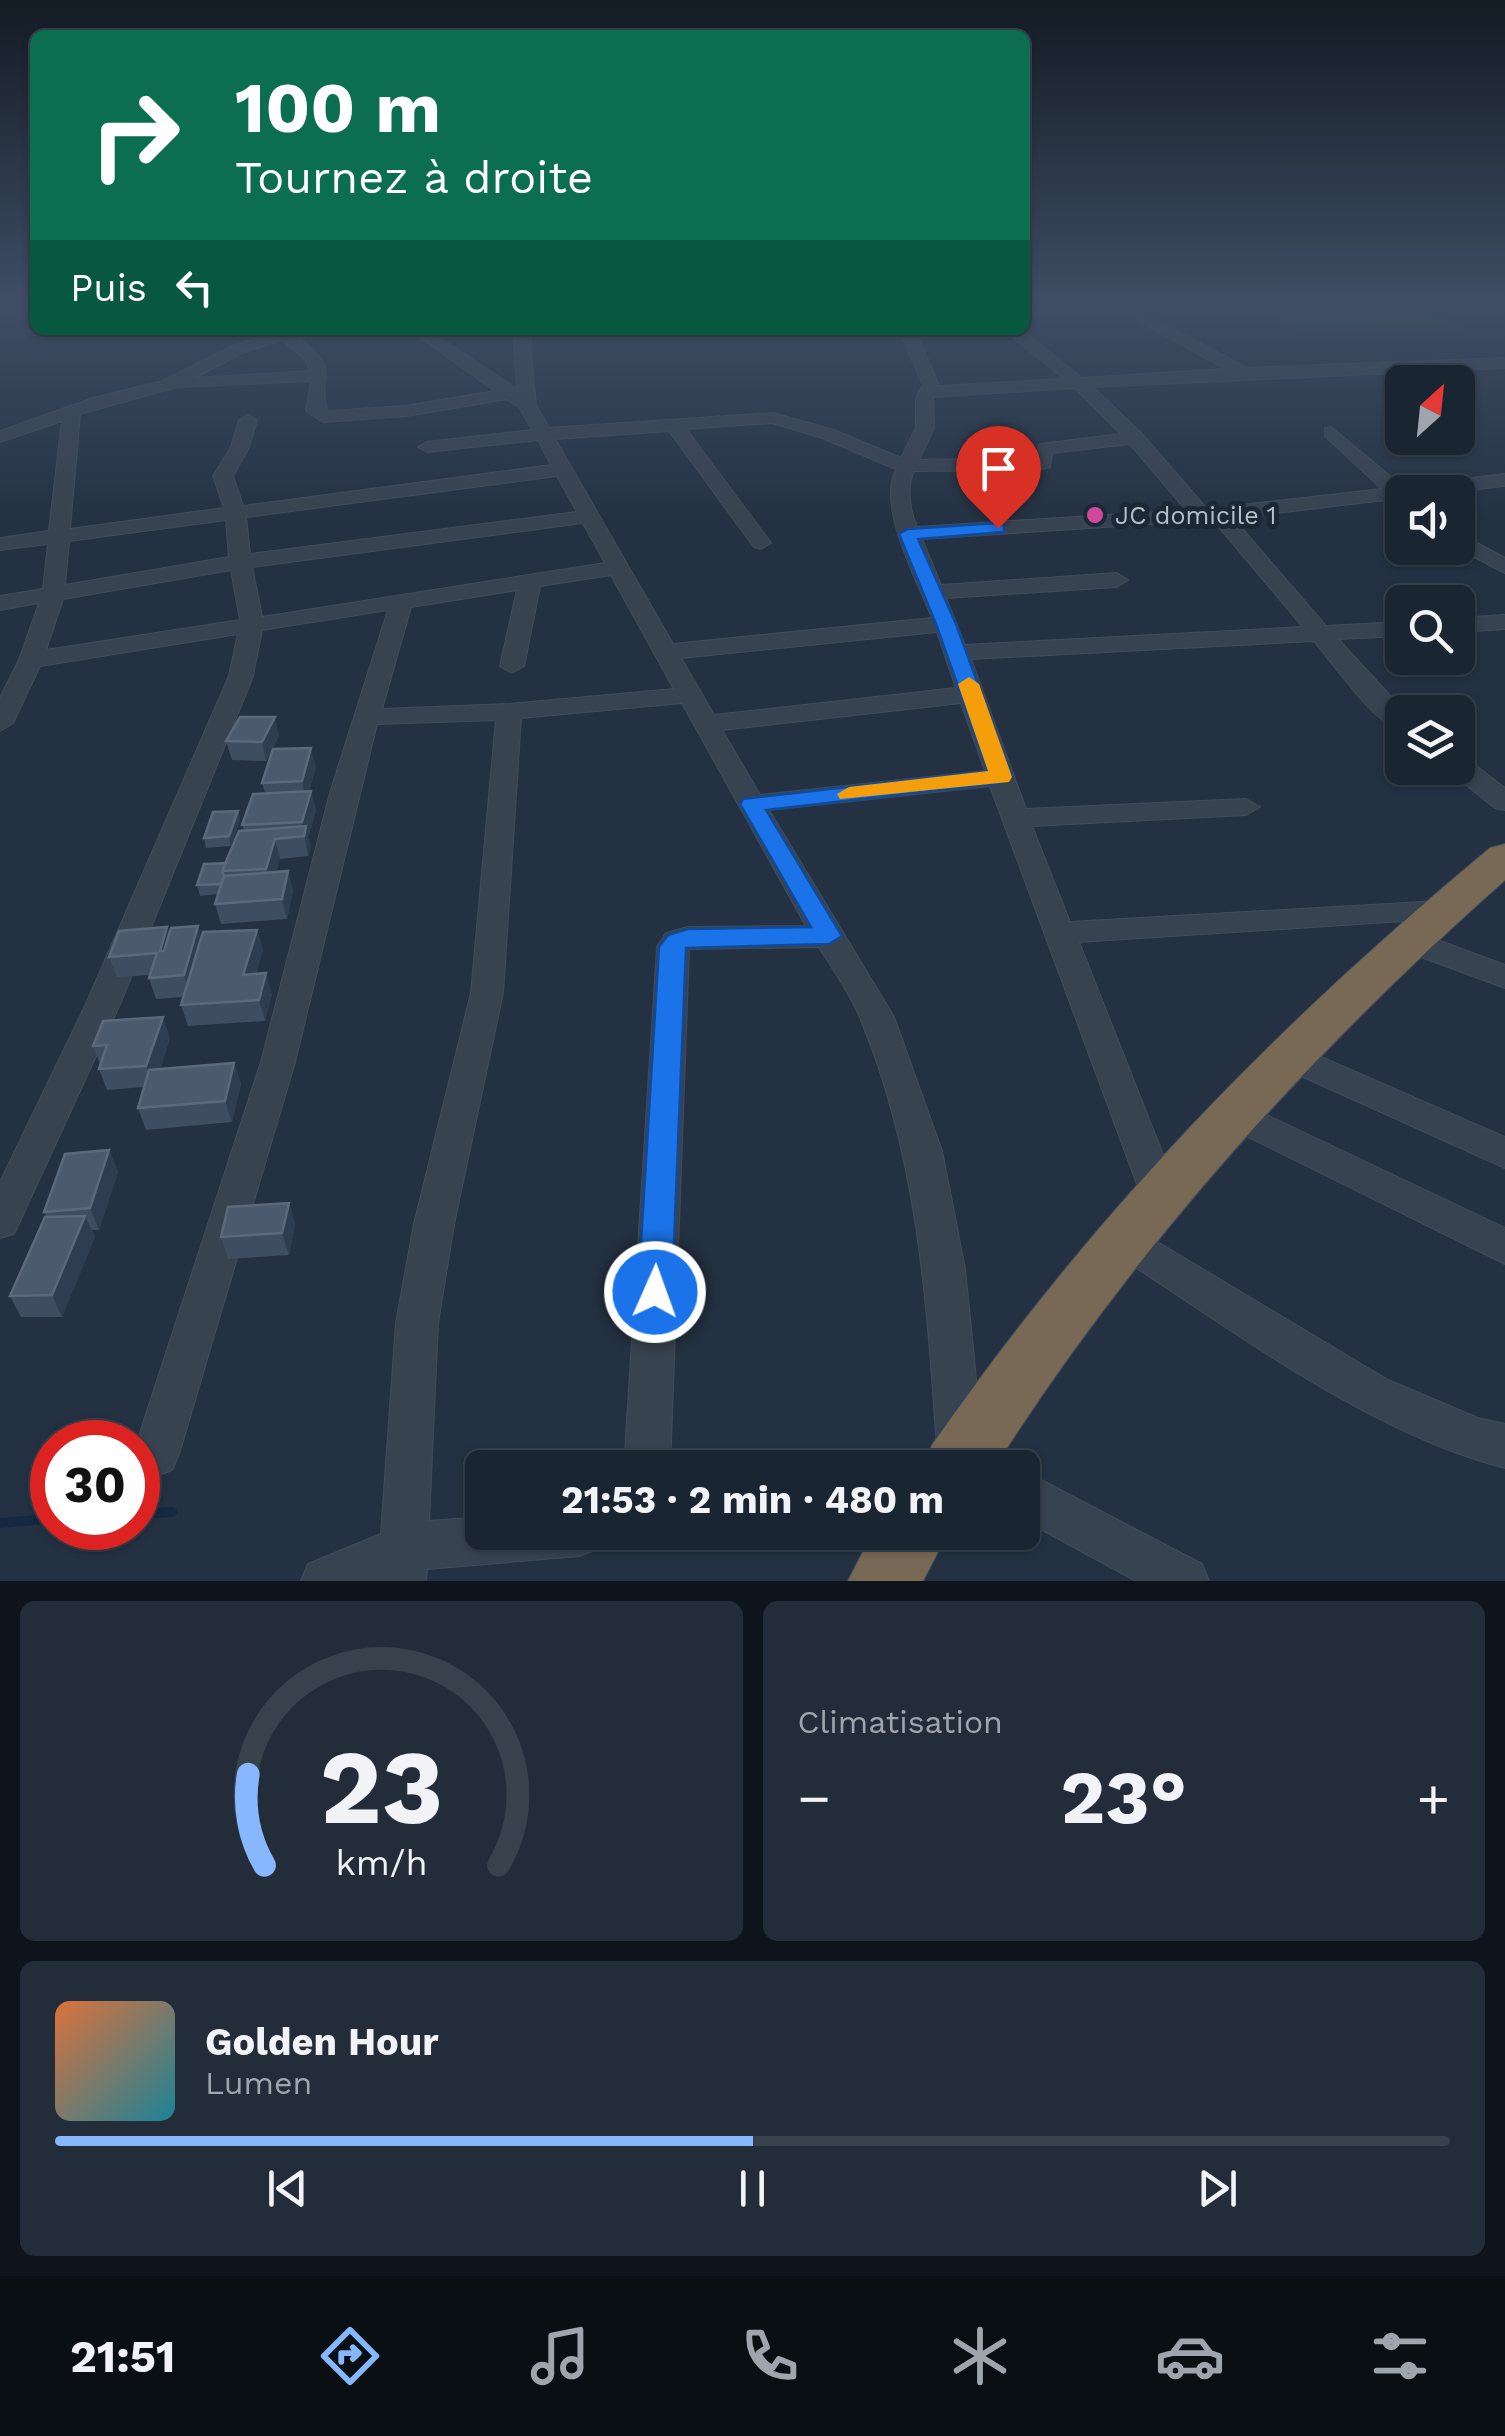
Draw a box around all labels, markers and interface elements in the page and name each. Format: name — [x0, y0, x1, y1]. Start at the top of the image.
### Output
text: 100 m — [235, 67, 441, 149]
icon: right — [70, 70, 200, 200]
text: Tournez à droite — [235, 151, 593, 204]
icon: left — [167, 260, 222, 315]
text: Puis — [70, 266, 147, 310]
north arrow — [1385, 365, 1475, 455]
map controls — [1385, 365, 1475, 785]
pin — [956, 426, 1041, 529]
icon: arrive — [971, 441, 1026, 496]
button: sound — [1385, 475, 1475, 565]
place label: JC domicile 1 — [1115, 501, 1276, 530]
marker: JC domicile 1 — [1084, 504, 1106, 526]
button: search — [1385, 585, 1475, 675]
button: layers — [1385, 695, 1475, 785]
position arrow — [603, 1240, 707, 1344]
speed limit sign: 30 — [30, 1420, 160, 1550]
text: 21:53 · 2 min · 480 m — [561, 1478, 944, 1522]
text: Climatisation — [798, 1703, 1003, 1741]
text: 23 — [319, 1726, 443, 1848]
text: 23° — [1061, 1753, 1187, 1841]
text: − — [798, 1766, 831, 1830]
text: + — [1417, 1766, 1450, 1830]
text: km/h — [335, 1842, 427, 1884]
text: Golden Hour — [205, 2020, 439, 2064]
text: Lumen — [205, 2064, 312, 2102]
icon: previous — [260, 2161, 315, 2216]
icon: pause — [725, 2161, 780, 2216]
icon: next — [1190, 2161, 1245, 2216]
icon: directions — [315, 2321, 385, 2391]
icon: music — [525, 2321, 595, 2391]
icon: phone — [735, 2321, 805, 2391]
icon: climate — [945, 2321, 1015, 2391]
icon: car — [1155, 2321, 1225, 2391]
icon: filters — [1365, 2321, 1435, 2391]
text: 21:51 — [70, 2330, 175, 2383]

